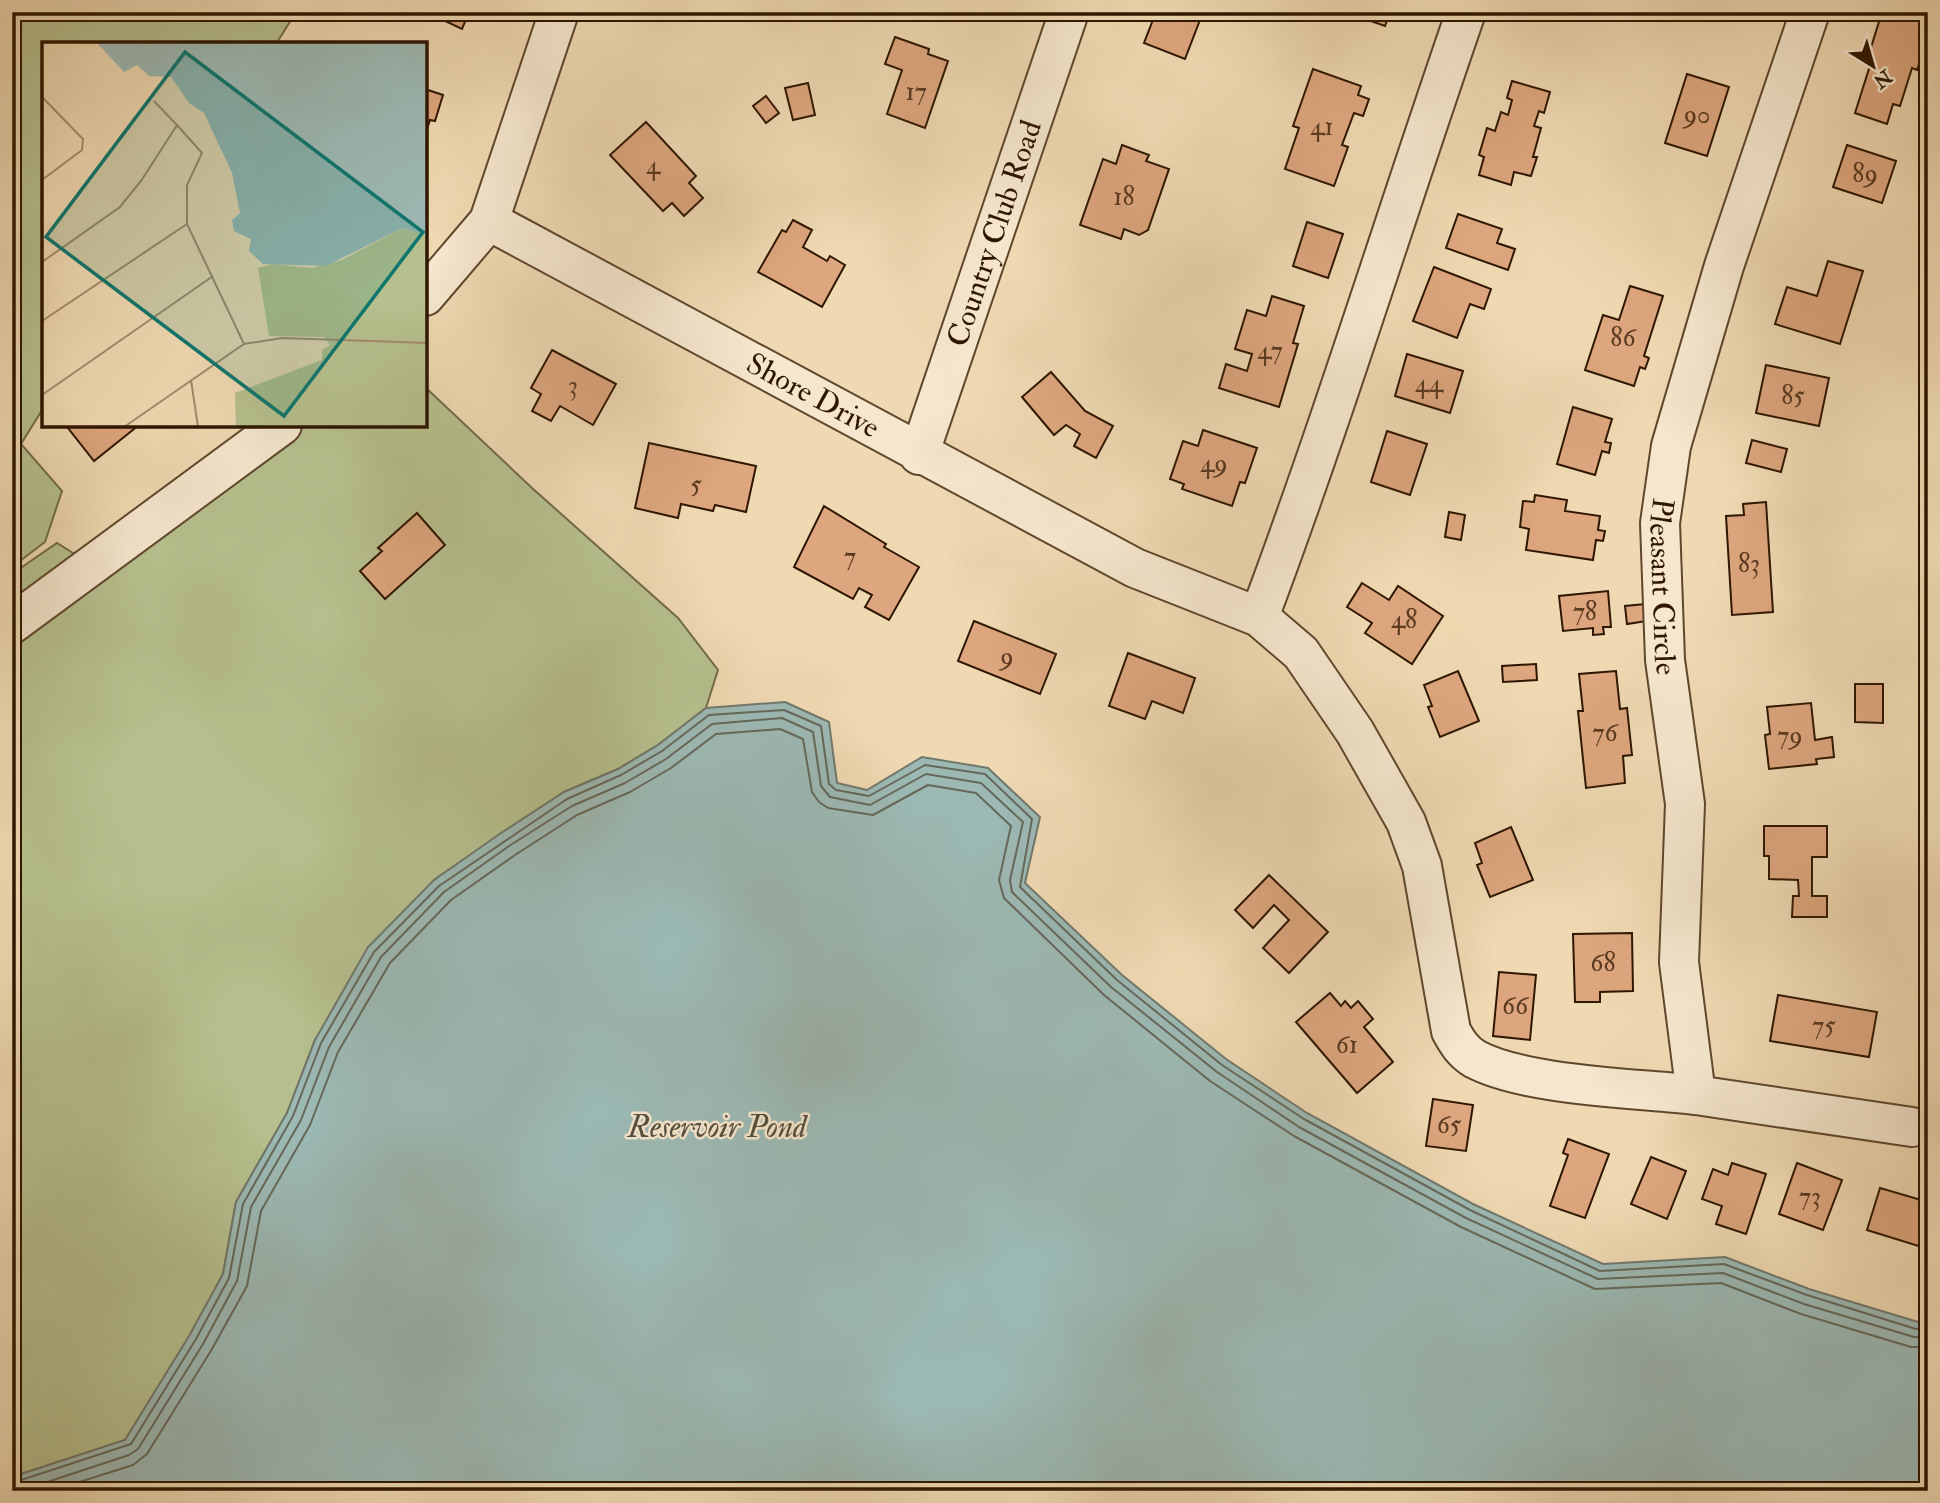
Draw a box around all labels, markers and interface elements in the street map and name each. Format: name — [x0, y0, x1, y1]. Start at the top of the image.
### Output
north arrow — [1839, 32, 1909, 102]
inset map — [42, 42, 427, 427]
text: N — [1868, 63, 1897, 94]
house number: 17 — [905, 76, 927, 108]
house number: 90 — [1682, 99, 1710, 131]
house number: 41 — [1310, 111, 1334, 143]
street label: Country Club Road — [939, 115, 1050, 351]
house number: 4 — [646, 150, 661, 182]
house number: 89 — [1852, 158, 1878, 190]
house number: 18 — [1113, 181, 1135, 213]
house number: 86 — [1610, 322, 1638, 354]
house number: 47 — [1257, 335, 1283, 367]
street label: Shore Drive — [740, 344, 886, 446]
house number: 44 — [1415, 368, 1444, 400]
house number: 3 — [568, 370, 578, 402]
house number: 85 — [1781, 380, 1805, 412]
house number: 49 — [1200, 448, 1228, 480]
house number: 5 — [690, 469, 702, 501]
street label: Pleasant Circle — [1642, 496, 1685, 677]
house number: 7 — [844, 541, 856, 573]
house number: 83 — [1738, 548, 1760, 580]
house number: 78 — [1573, 596, 1597, 628]
house number: 48 — [1391, 604, 1417, 636]
house number: 9 — [998, 641, 1014, 673]
house number: 76 — [1592, 717, 1619, 749]
house number: 79 — [1777, 720, 1803, 752]
house number: 68 — [1590, 947, 1616, 979]
house number: 66 — [1502, 990, 1530, 1022]
house number: 75 — [1812, 1010, 1836, 1042]
house number: 61 — [1336, 1029, 1358, 1061]
water label: Reservoir Pond — [626, 1107, 809, 1147]
house number: 65 — [1437, 1109, 1462, 1141]
house number: 73 — [1799, 1181, 1821, 1213]

